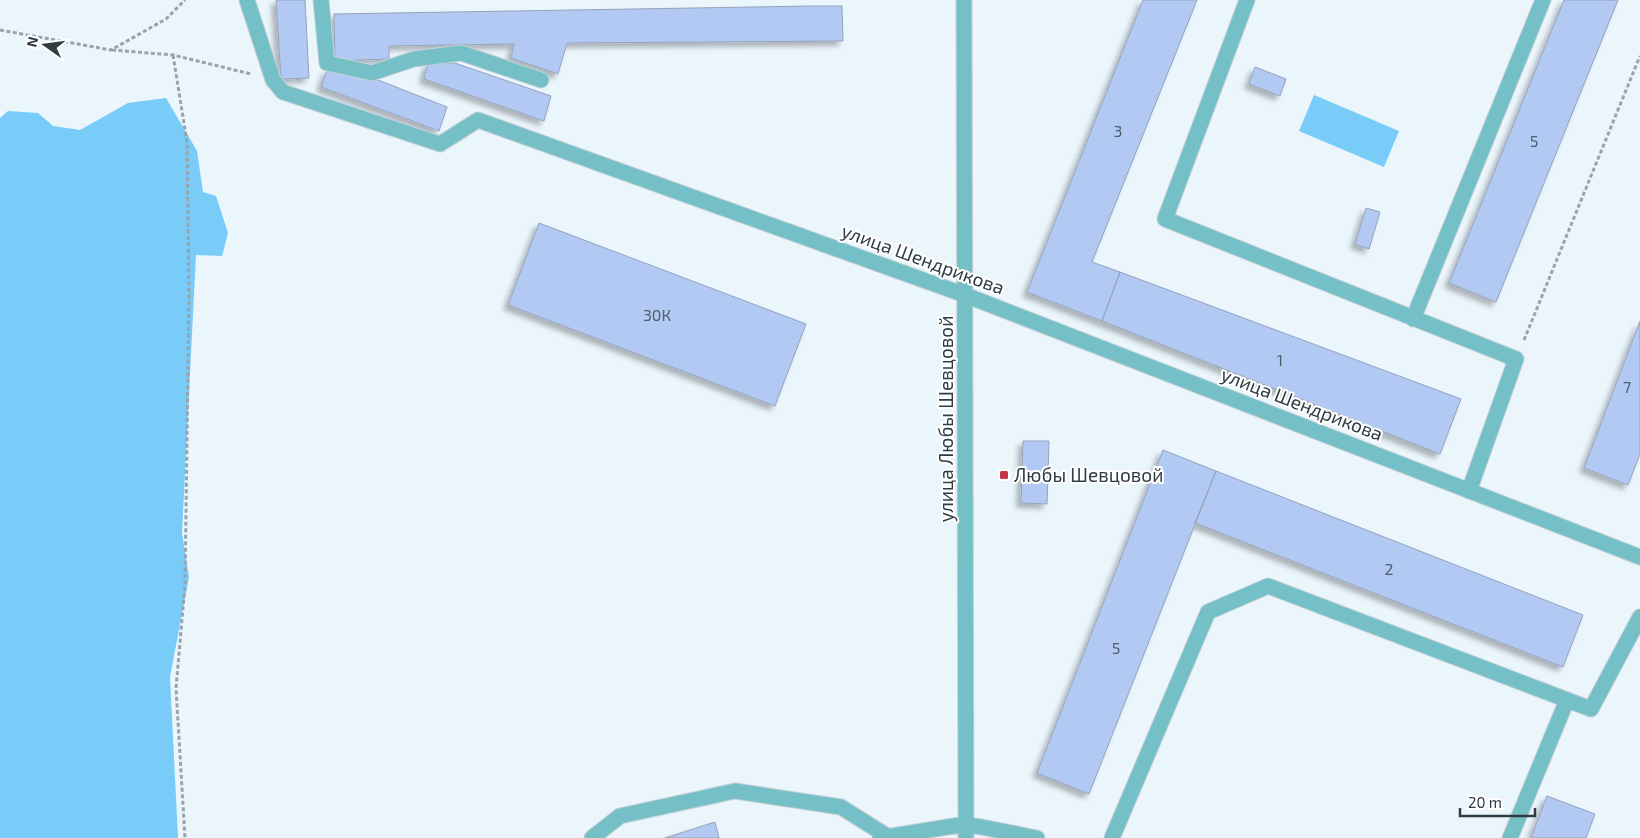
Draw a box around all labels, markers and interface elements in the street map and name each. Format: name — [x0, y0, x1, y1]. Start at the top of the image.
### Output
north arrow — [20, 20, 70, 70]
text: N — [22, 35, 41, 49]
house number: 3 — [1114, 121, 1122, 140]
house number: 5 — [1530, 131, 1538, 150]
street label: улица Шендрикова — [838, 218, 1008, 300]
house number: 30К — [643, 305, 671, 324]
street label: улица Любы Шевцовой — [934, 316, 958, 522]
house number: 1 — [1277, 350, 1283, 369]
street label: улица Шендрикова — [1218, 362, 1386, 446]
house number: 7 — [1623, 377, 1631, 396]
place label: Любы Шевцовой — [1014, 463, 1163, 486]
marker: Любы Шевцовой — [998, 469, 1010, 481]
house number: 2 — [1385, 559, 1394, 578]
house number: 5 — [1112, 638, 1120, 657]
scale bar — [1460, 786, 1535, 818]
text: 20 m — [1468, 793, 1502, 811]

